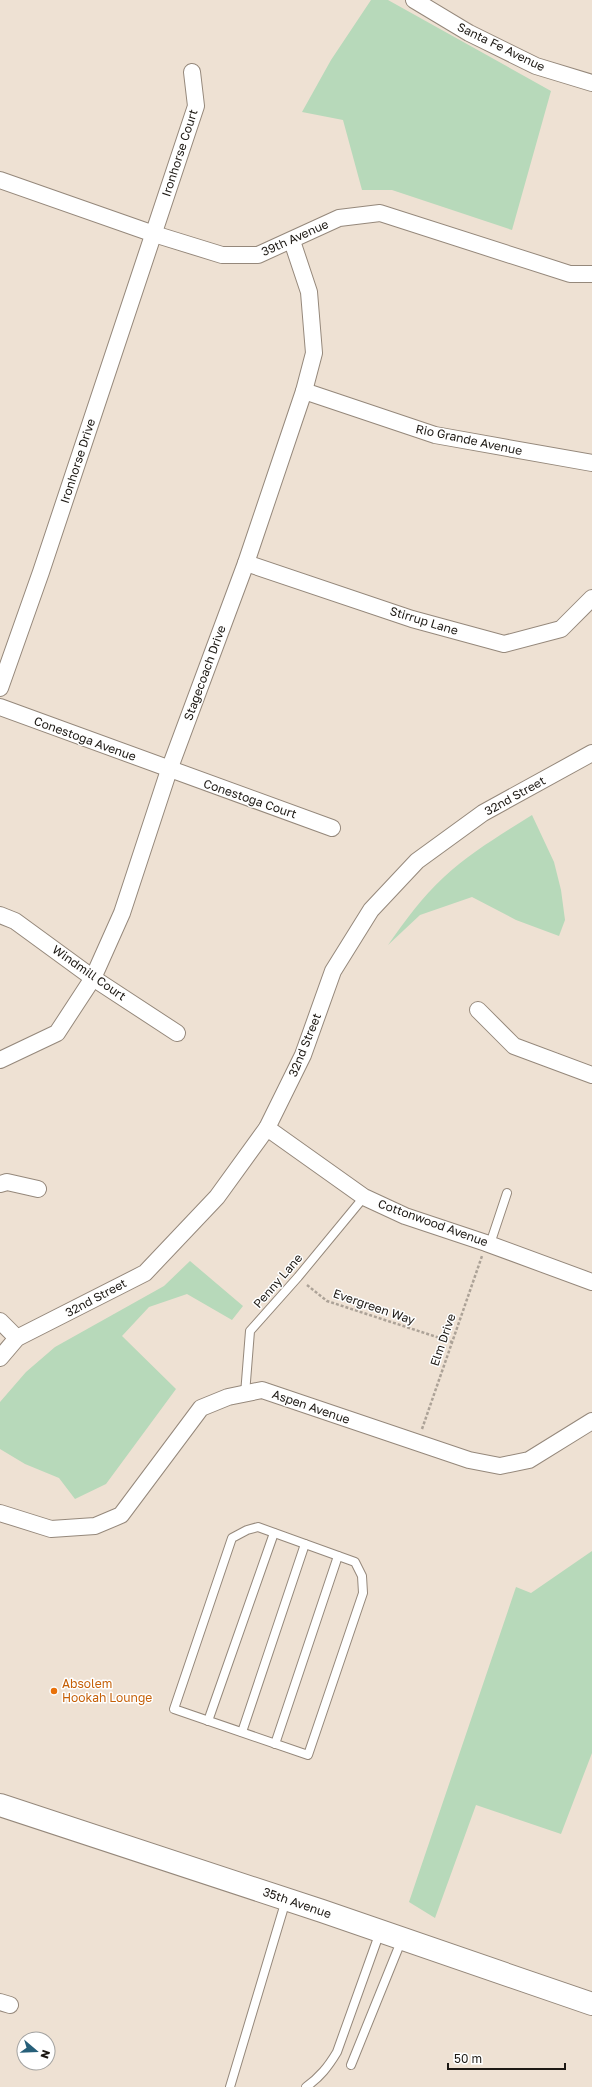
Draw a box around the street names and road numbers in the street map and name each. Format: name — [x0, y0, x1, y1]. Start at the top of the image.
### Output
street label: Santa Fe Avenue — [455, 19, 548, 74]
street label: Ironhorse Court — [158, 107, 201, 198]
street label: 39th Avenue — [259, 216, 331, 259]
street label: Ironhorse Drive — [57, 417, 98, 505]
street label: Rio Grande Avenue — [414, 421, 524, 458]
street label: Stirrup Lane — [388, 603, 460, 638]
street label: Stagecoach Drive — [180, 623, 229, 723]
street label: Conestoga Avenue — [32, 713, 138, 764]
street label: 32nd Street — [482, 773, 548, 818]
street label: Conestoga Court — [202, 776, 299, 822]
street label: Windmill Court — [50, 942, 129, 1004]
street label: 32nd Street — [285, 1011, 324, 1079]
street label: Cottonwood Avenue — [376, 1196, 490, 1249]
street label: Penny Lane — [250, 1250, 305, 1311]
street label: 32nd Street — [63, 1275, 129, 1320]
street label: Evergreen Way — [331, 1285, 417, 1328]
street label: Elm Drive — [427, 1312, 459, 1368]
street label: Aspen Avenue — [270, 1386, 352, 1427]
street label: 35th Avenue — [261, 1884, 333, 1921]

